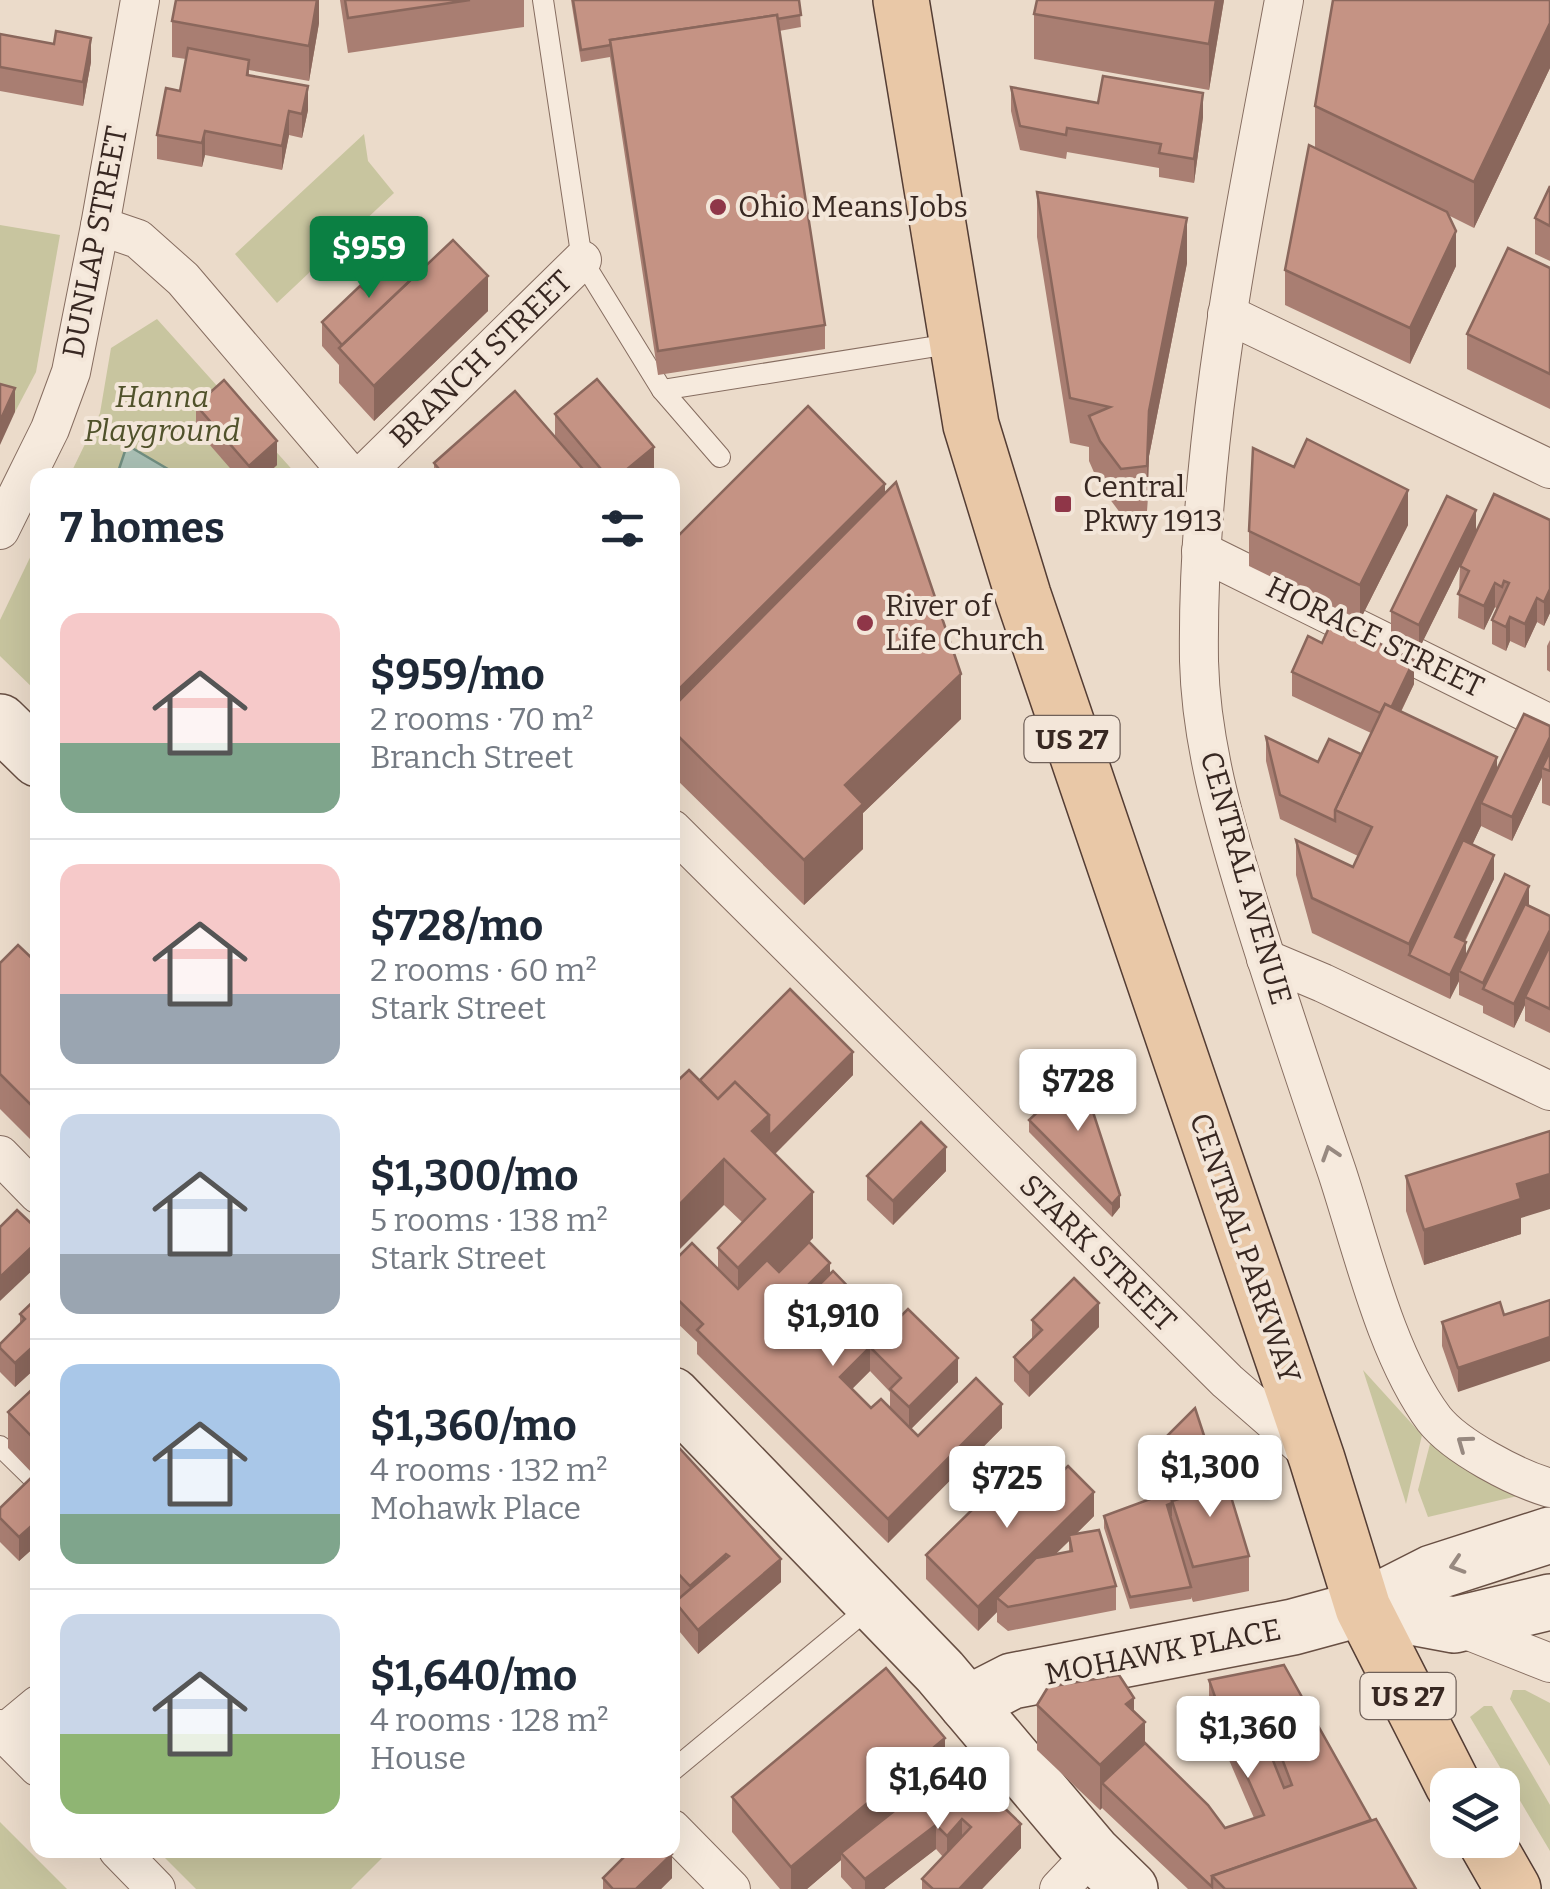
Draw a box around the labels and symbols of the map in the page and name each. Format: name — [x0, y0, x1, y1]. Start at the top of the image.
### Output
street label: DUNLAP STREET — [55, 123, 135, 361]
place label: Ohio Means Jobs — [738, 189, 968, 225]
marker: Ohio Means Jobs — [707, 196, 729, 218]
pin: $959 — [310, 216, 428, 301]
street label: BRANCH STREET — [383, 263, 579, 455]
park label: Hanna Playground — [84, 379, 240, 449]
place label: Central Pkwy 1913 — [1083, 469, 1223, 539]
marker: Central Pkwy 1913 — [1052, 493, 1074, 515]
street label: HORACE STREET — [1260, 569, 1490, 705]
place label: River of Life Church — [885, 588, 1045, 658]
marker: River of Life Church — [854, 612, 876, 634]
road number: US 27 — [1024, 716, 1120, 762]
street label: CENTRAL AVENUE — [1193, 747, 1299, 1009]
pin: $728 — [1019, 1049, 1137, 1134]
street label: CENTRAL PARKWAY — [1182, 1108, 1308, 1388]
one-way arrow — [1322, 1146, 1342, 1163]
street label: STARK STREET — [1012, 1167, 1184, 1339]
pin: $1,910 — [752, 1284, 914, 1369]
pin: $1,300 — [1129, 1435, 1291, 1520]
one-way arrow — [1457, 1437, 1475, 1455]
pin: $725 — [948, 1446, 1066, 1531]
one-way arrow — [1450, 1553, 1467, 1574]
street label: MOHAWK PLACE — [1042, 1611, 1284, 1693]
road number: US 27 — [1360, 1673, 1456, 1719]
pin: $1,360 — [1167, 1696, 1329, 1781]
pin: $1,640 — [857, 1747, 1019, 1832]

